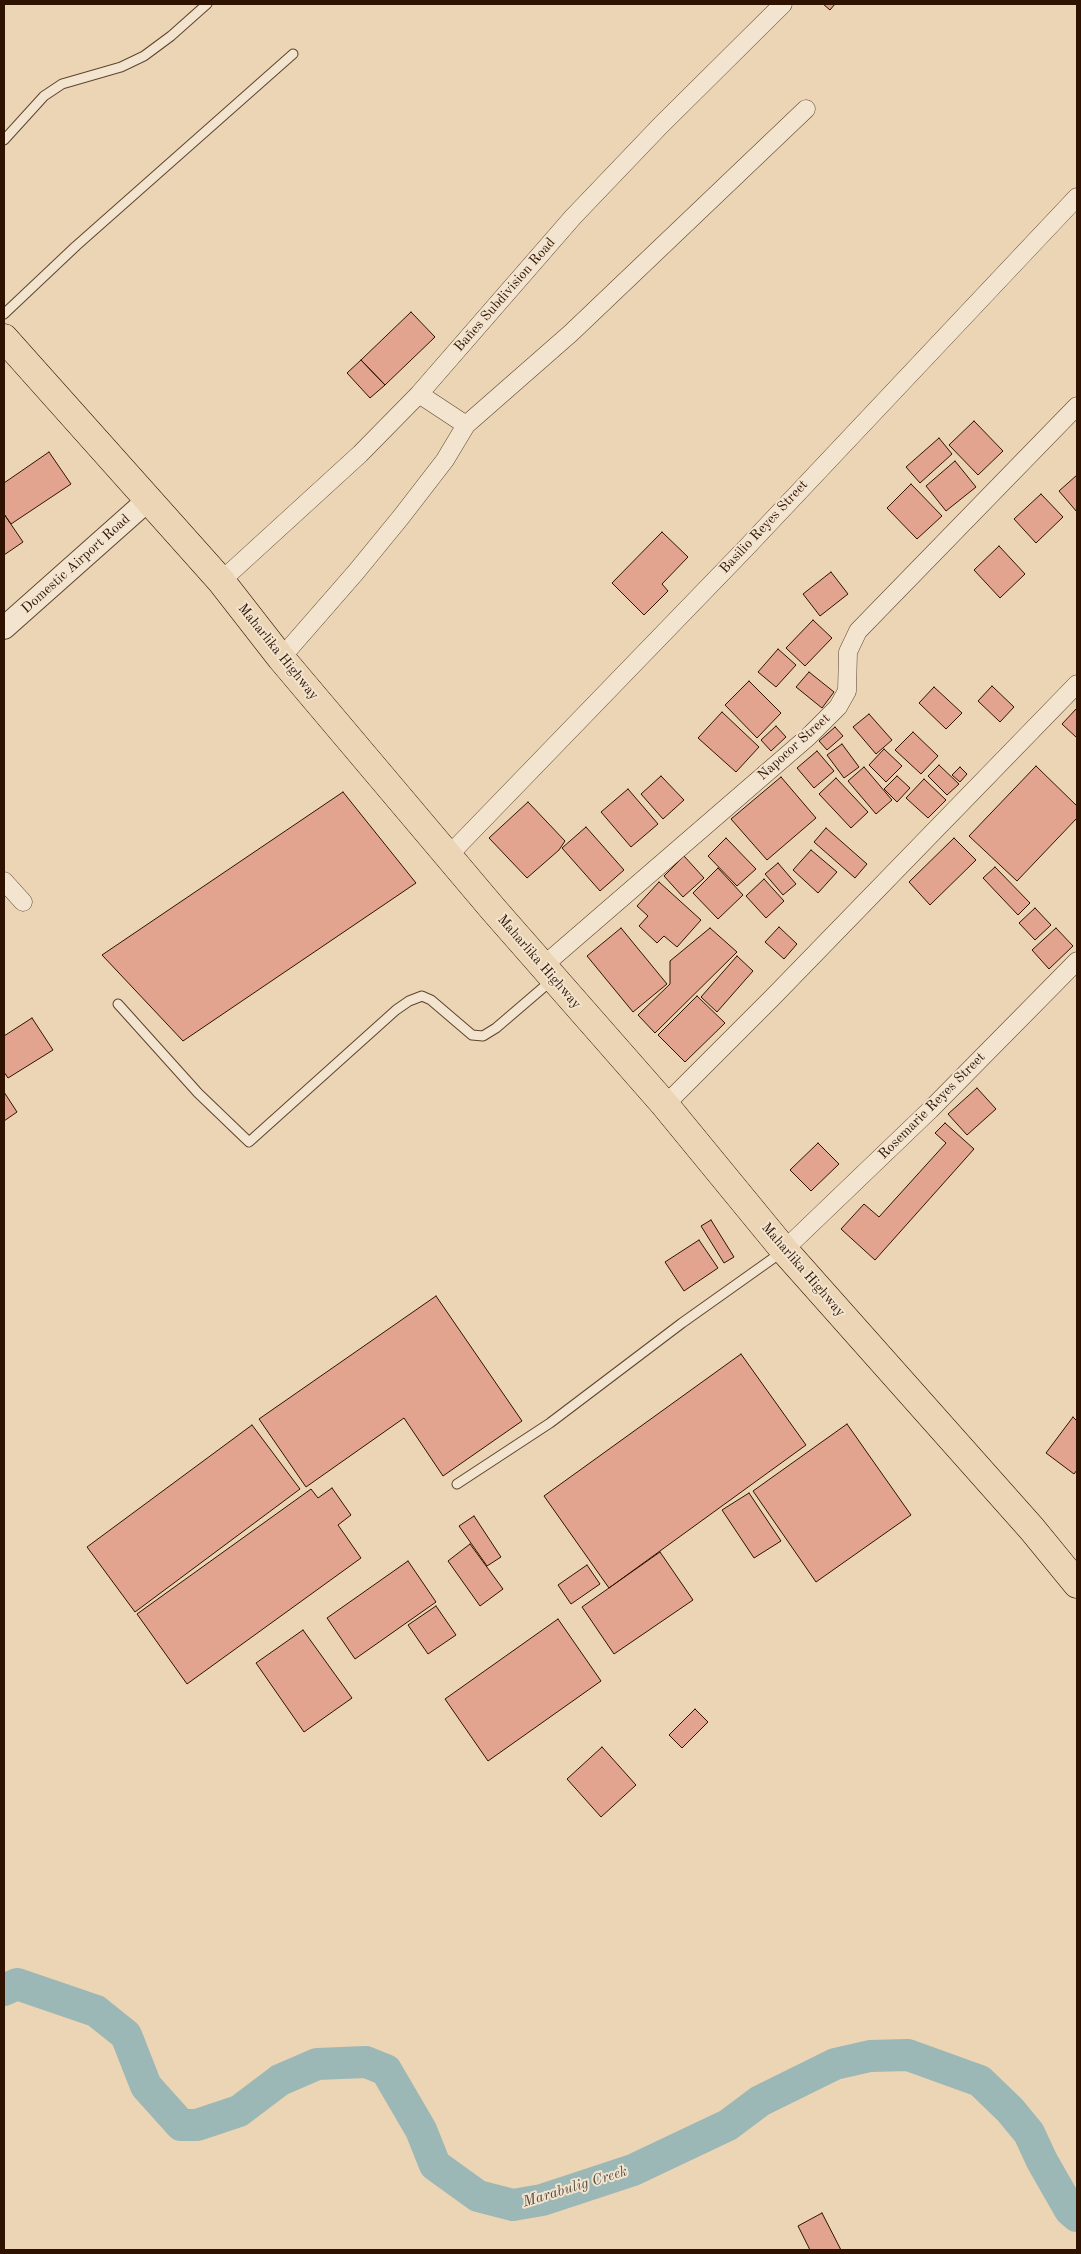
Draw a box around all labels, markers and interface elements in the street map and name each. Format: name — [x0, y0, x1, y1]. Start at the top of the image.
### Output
street label: Bañes Subdivision Road — [451, 235, 559, 355]
street label: Basilio Reyes Street — [716, 477, 812, 577]
street label: Domestic Airport Road — [18, 511, 134, 617]
street label: Maharlika Highway — [234, 600, 322, 704]
street label: Napocor Street — [754, 710, 834, 784]
street label: Maharlika Highway — [494, 912, 584, 1012]
street label: Rosemarie Reyes Street — [875, 1049, 989, 1163]
street label: Maharlika Highway — [758, 1220, 848, 1320]
water label: Marabulig Creek — [520, 2163, 630, 2211]

